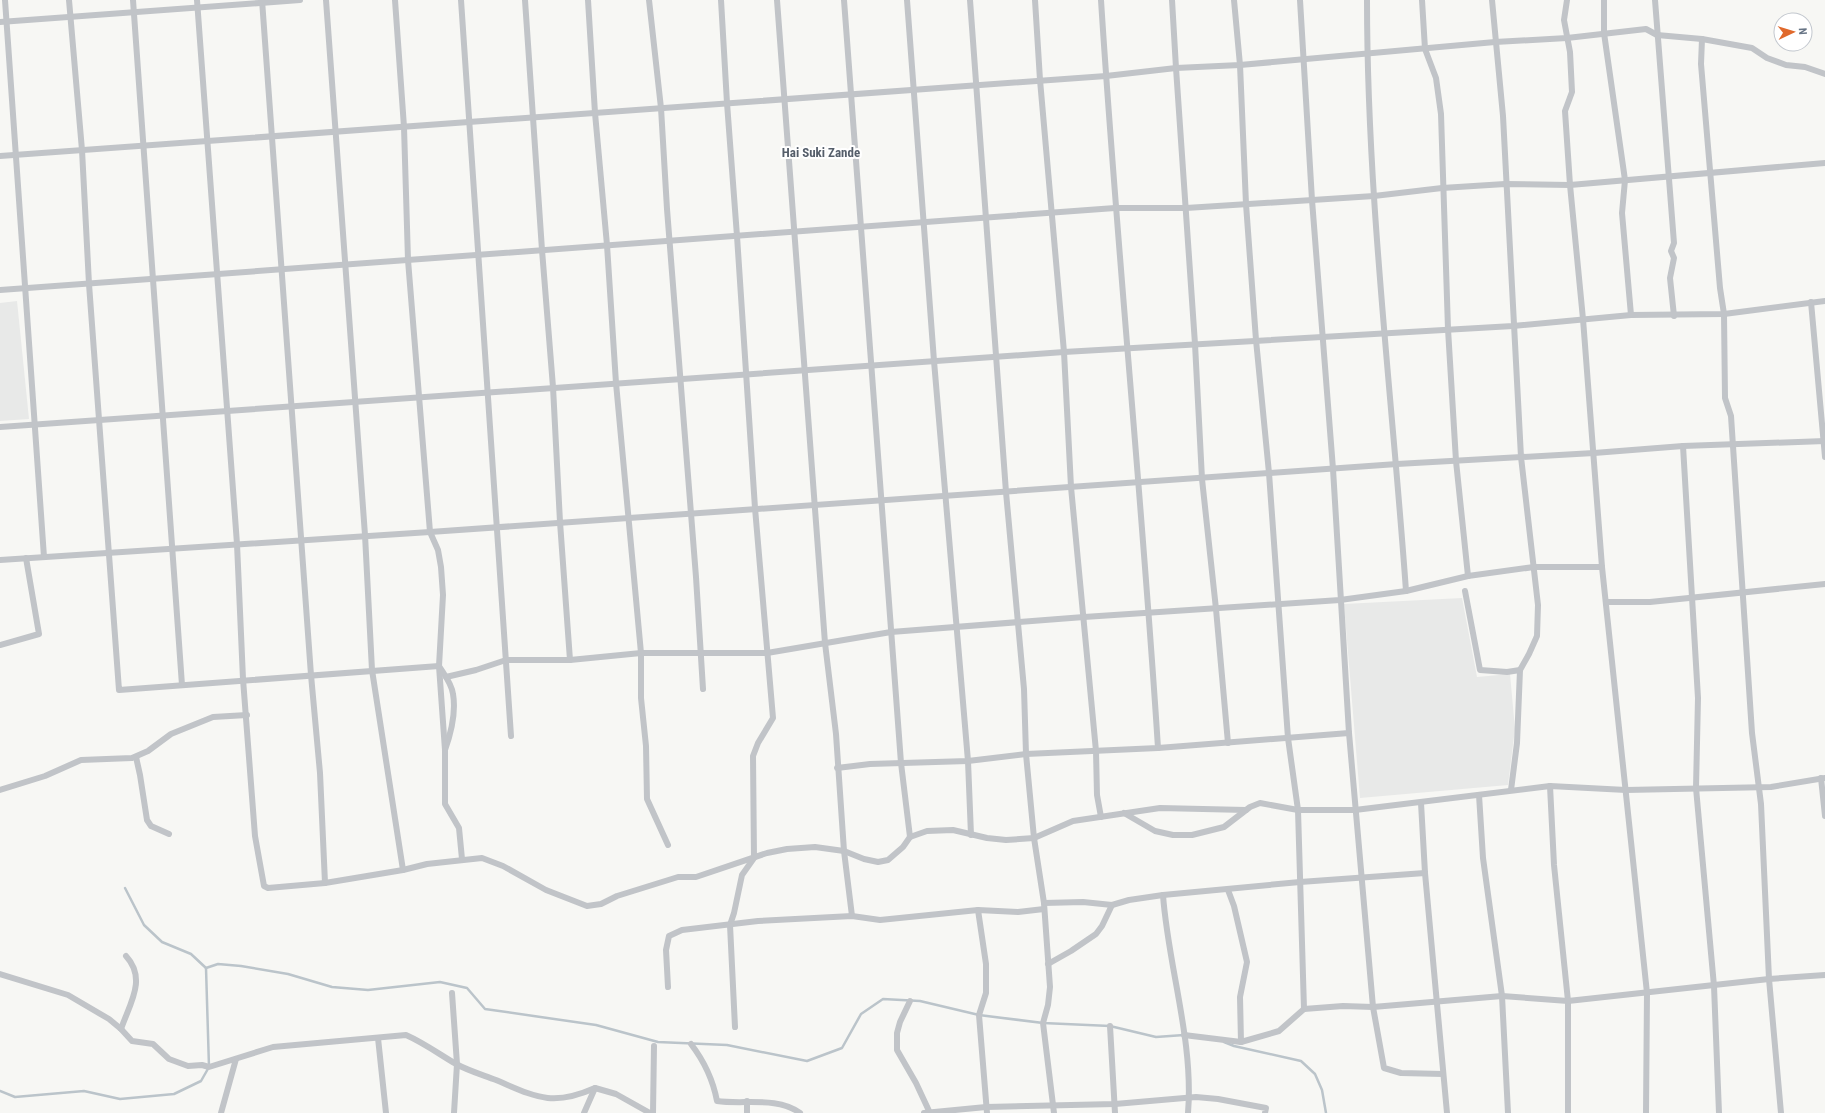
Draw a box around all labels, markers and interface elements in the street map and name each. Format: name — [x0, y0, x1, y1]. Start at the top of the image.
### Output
north arrow — [1773, 12, 1813, 52]
text: N — [1796, 28, 1809, 35]
district label: Hai Suki Zande — [782, 145, 860, 160]

